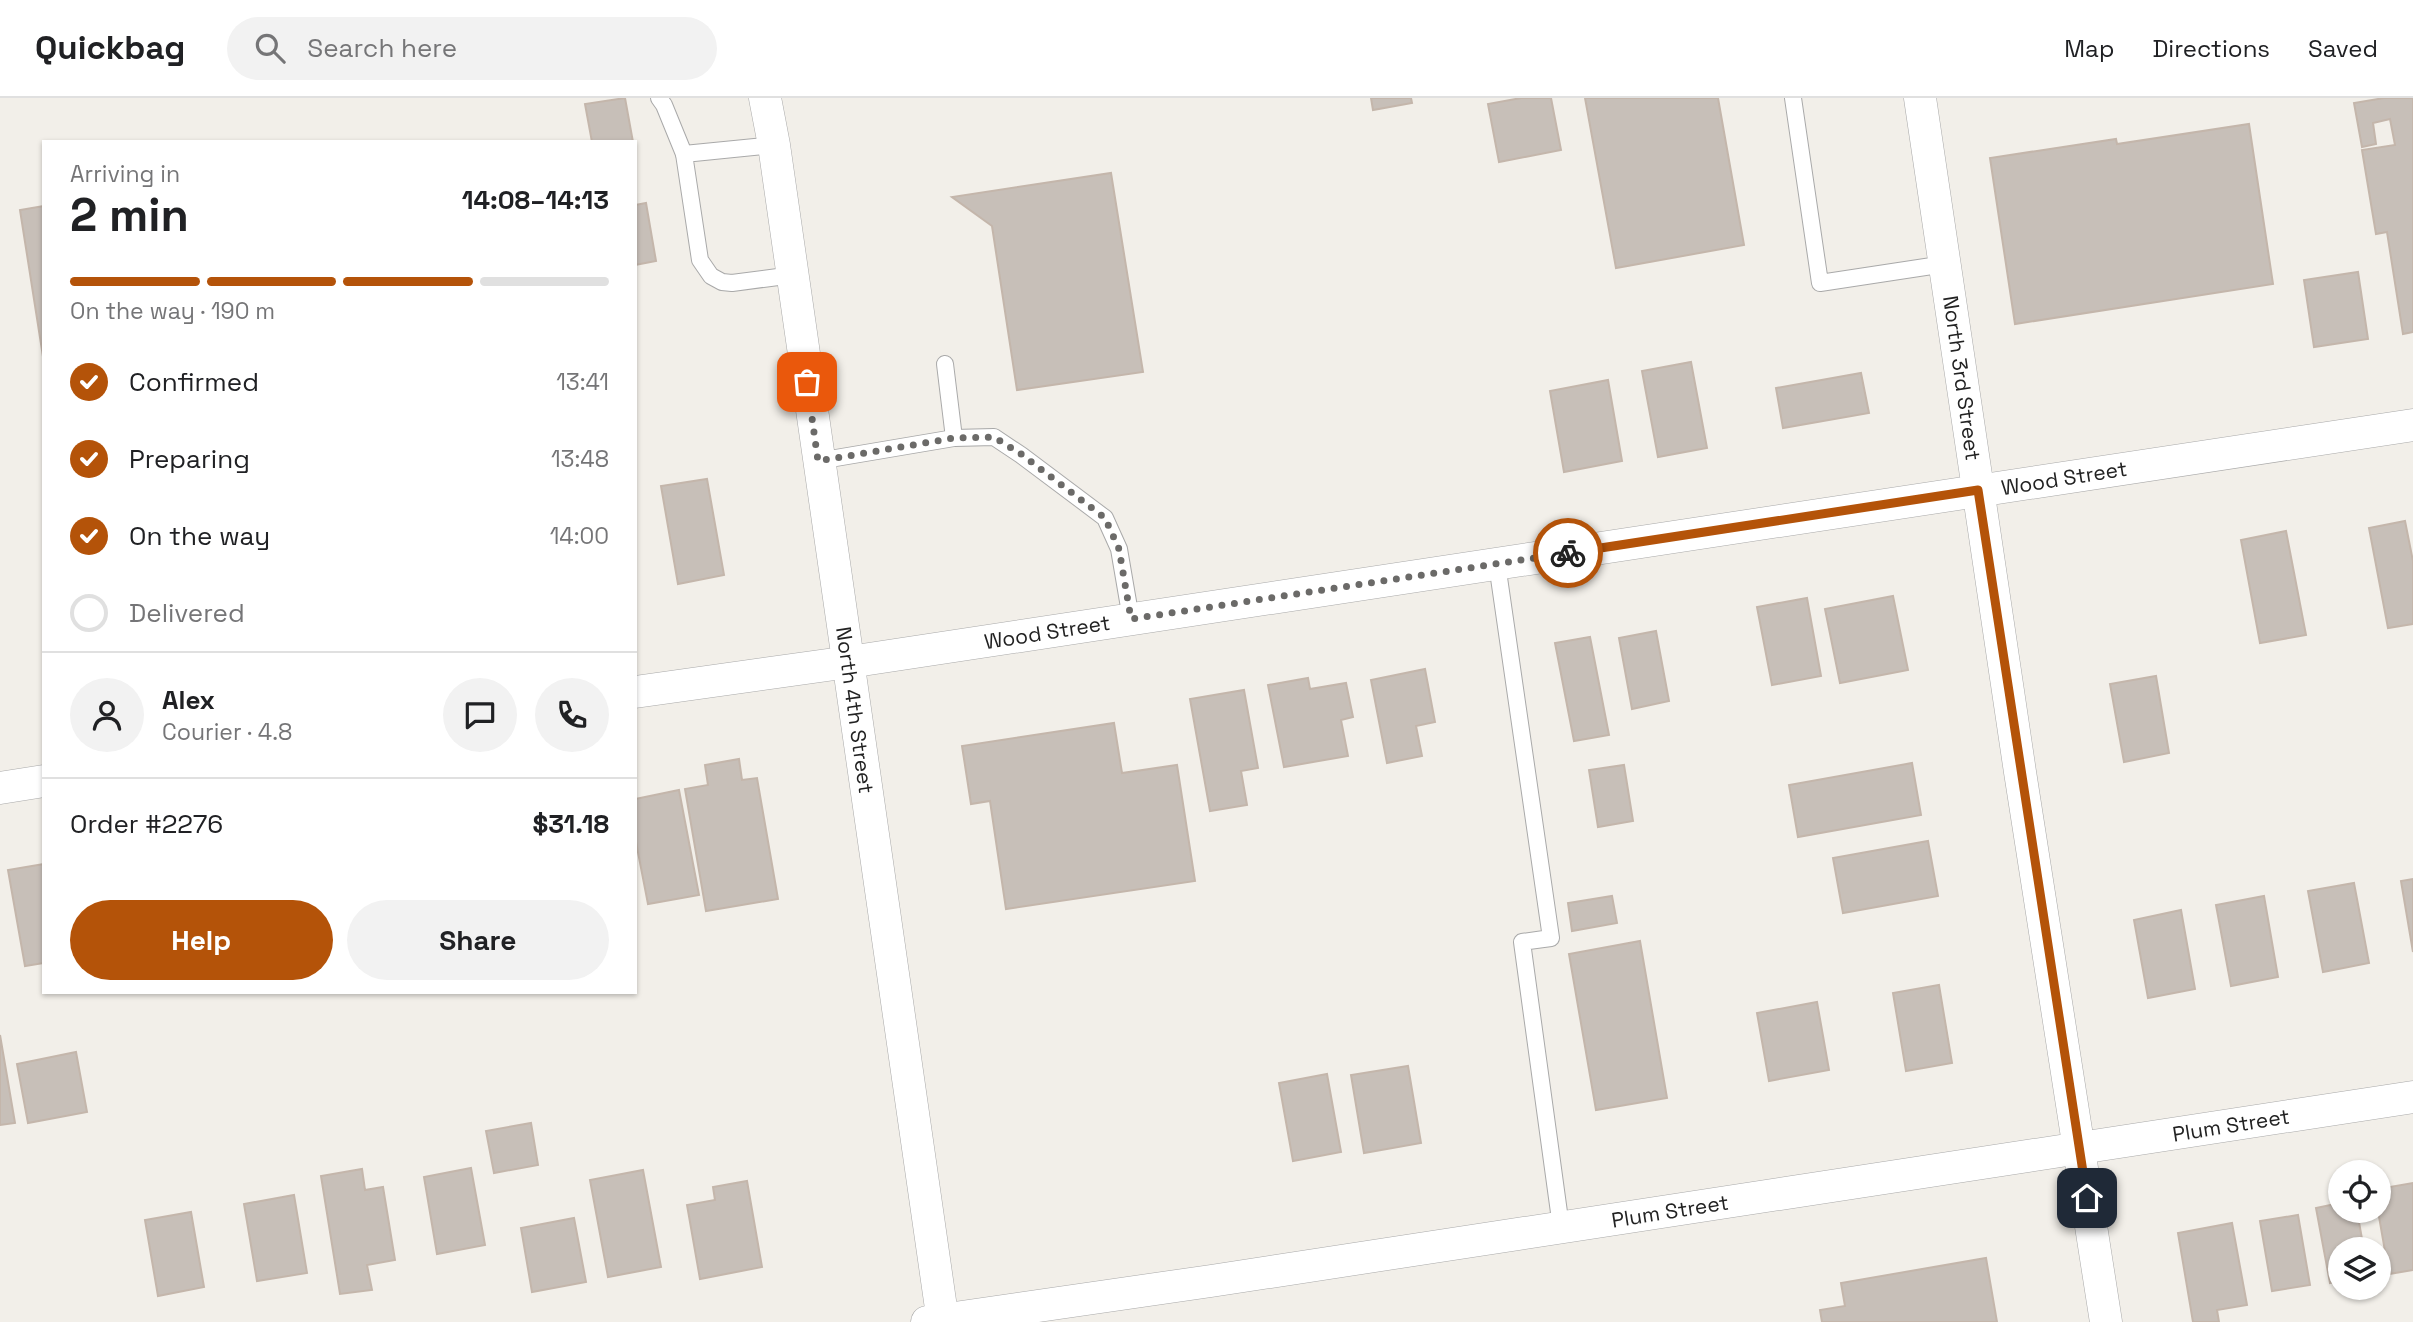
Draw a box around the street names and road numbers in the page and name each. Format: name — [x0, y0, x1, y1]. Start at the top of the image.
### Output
street label: North 3rd Street — [1937, 294, 1987, 462]
street label: Wood Street — [1999, 455, 2129, 501]
street label: Wood Street — [982, 609, 1112, 655]
street label: North 4th Street — [830, 625, 880, 795]
street label: Plum Street — [2170, 1102, 2292, 1148]
street label: Plum Street — [1609, 1188, 1731, 1234]

